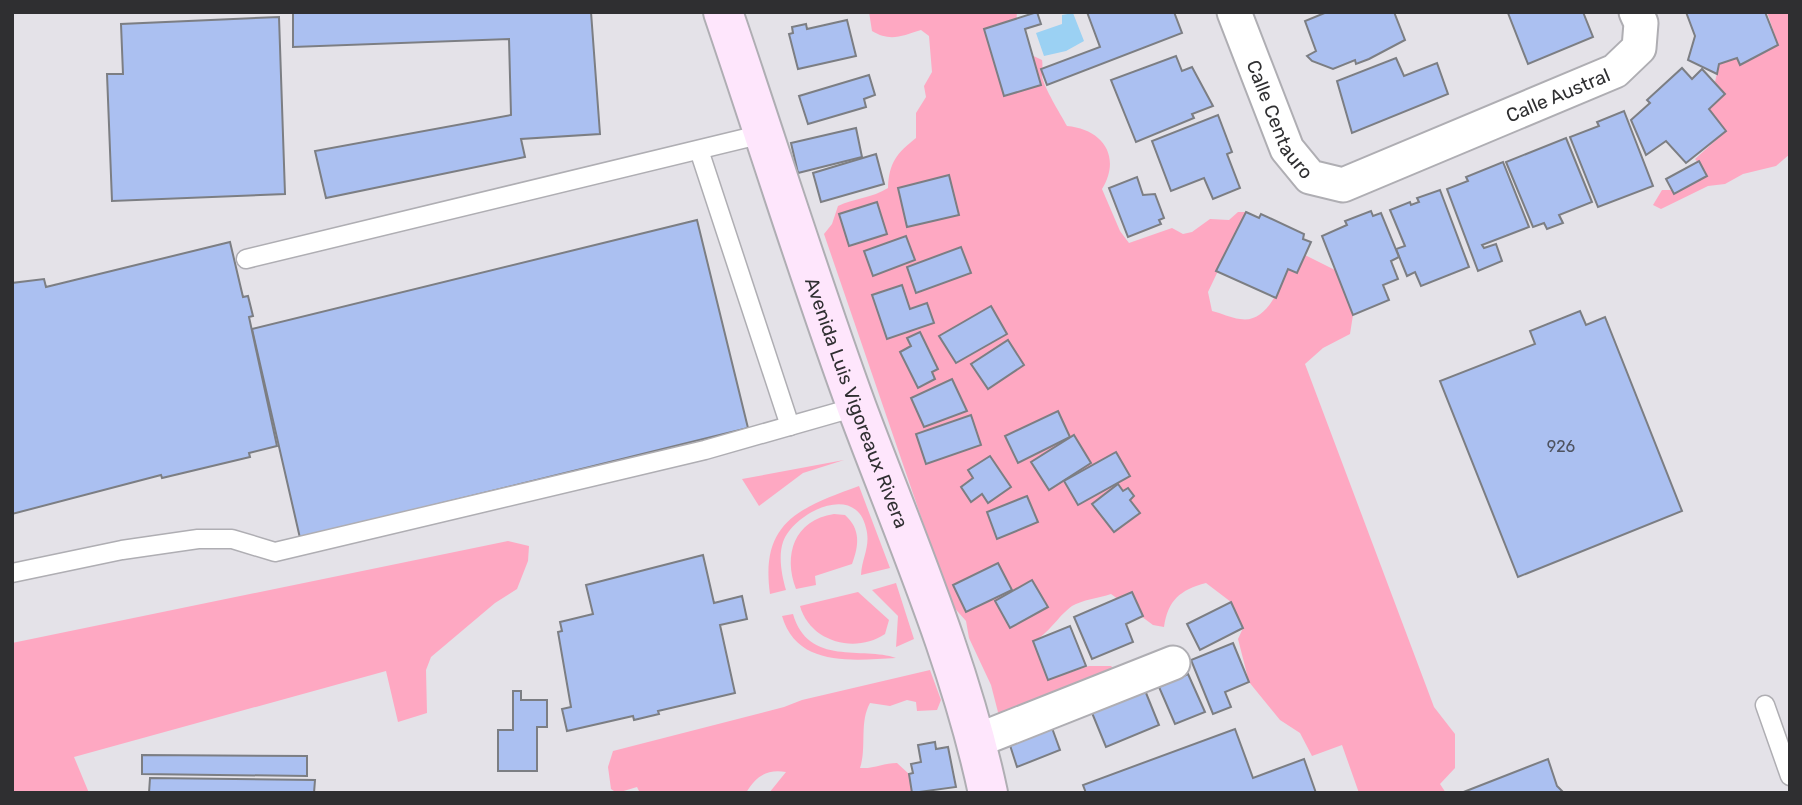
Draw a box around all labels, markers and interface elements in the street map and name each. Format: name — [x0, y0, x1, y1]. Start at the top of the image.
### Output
street label: Calle Centauro — [1242, 57, 1318, 184]
street label: Calle Austral — [1503, 63, 1613, 127]
street label: Avenida Luis Vigoreaux Rivera — [800, 275, 913, 531]
house number: 926 — [1547, 437, 1576, 456]

